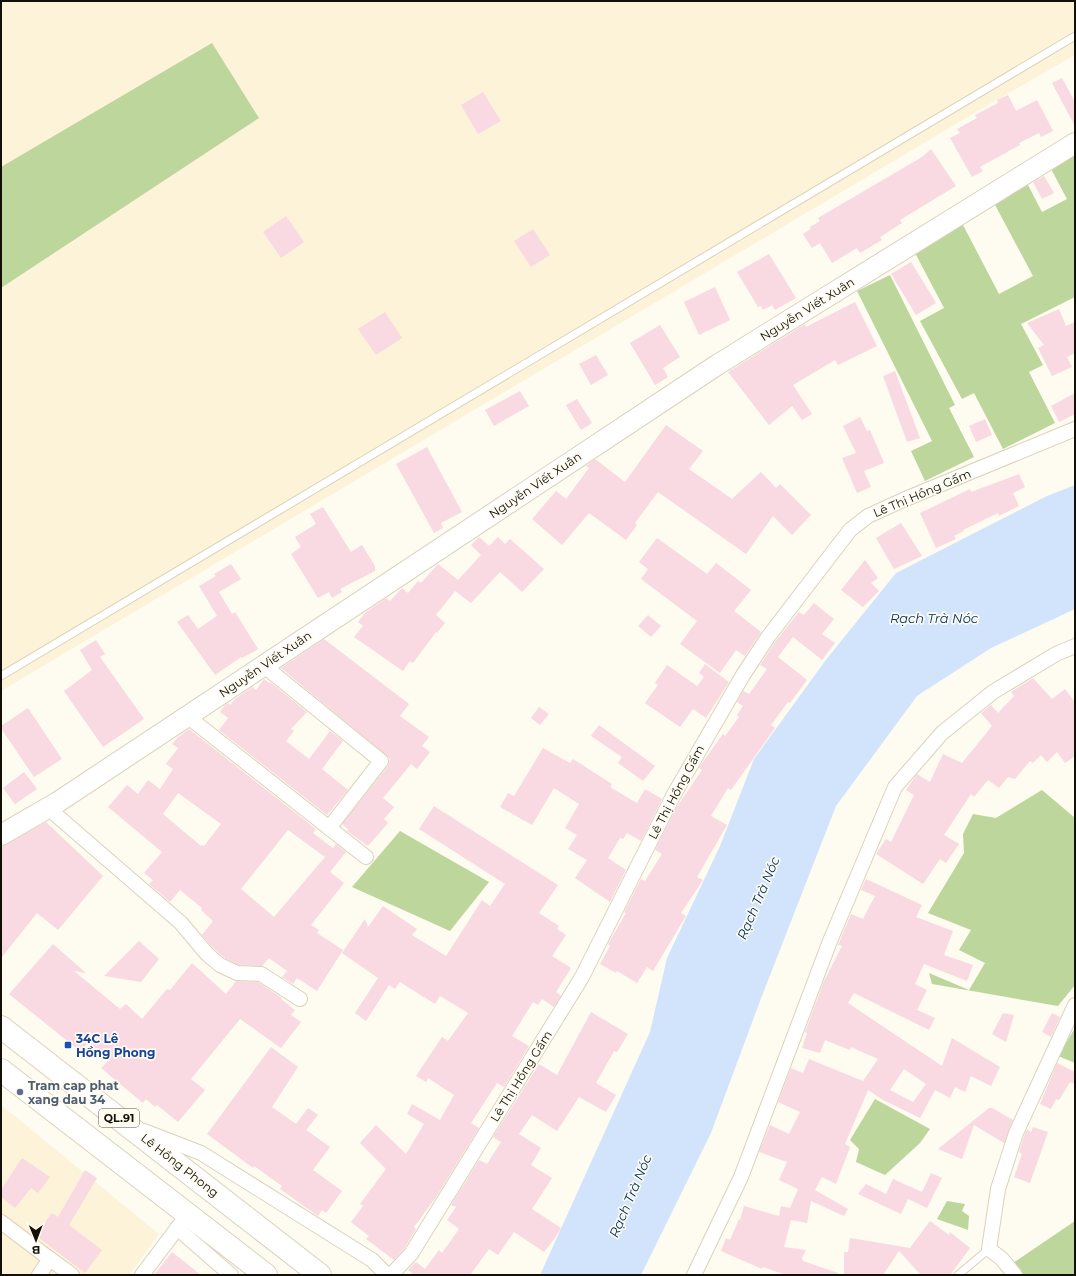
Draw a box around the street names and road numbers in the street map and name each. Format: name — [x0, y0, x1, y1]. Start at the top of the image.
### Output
street label: Nguyễn Viết Xuân — [757, 274, 857, 344]
street label: Nguyễn Viết Xuân — [486, 449, 584, 521]
street label: Lê Thị Hồng Gấm — [871, 466, 973, 520]
street label: Nguyễn Viết Xuân — [216, 628, 314, 700]
street label: Lê Thị Hồng Gấm — [645, 742, 707, 842]
street label: Lê Thị Hồng Gấm — [487, 1028, 555, 1124]
road number: QL.91 — [99, 1109, 139, 1127]
street label: Lê Hồng Phong — [138, 1130, 222, 1200]

